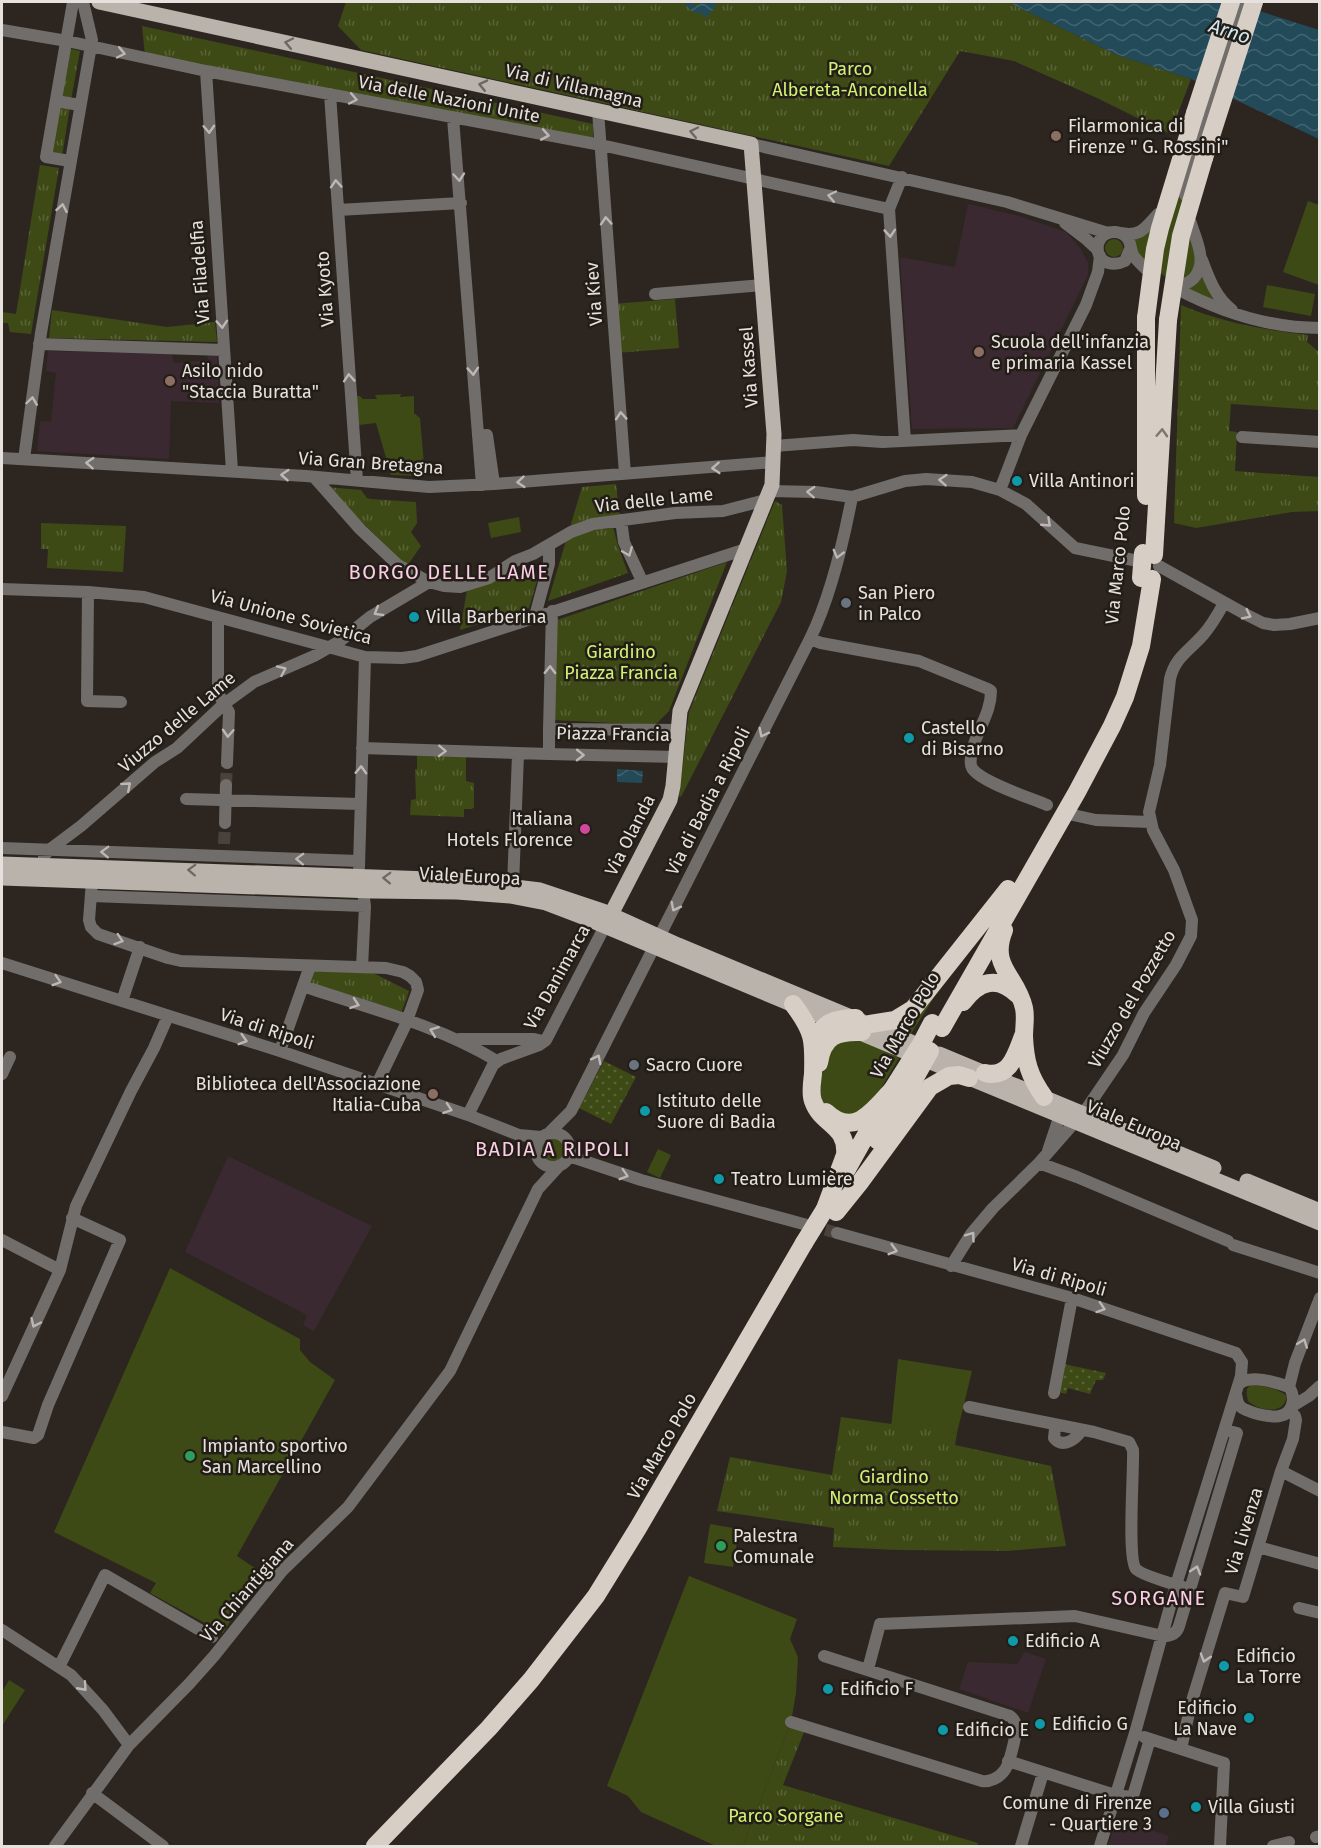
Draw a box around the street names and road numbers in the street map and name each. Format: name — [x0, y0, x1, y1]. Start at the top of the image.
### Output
street label: Via di Villamagna — [503, 59, 645, 113]
street label: Via delle Nazioni Unite — [356, 71, 542, 127]
street label: Via Filadelfia — [185, 219, 215, 325]
street label: Via Kyoto — [311, 250, 339, 328]
street label: Via Kiev — [581, 261, 607, 327]
street label: Via Kassel — [735, 326, 763, 408]
street label: Via Gran Bretagna — [298, 447, 444, 479]
street label: Via delle Lame — [594, 483, 714, 517]
street label: Via Marco Polo — [1101, 504, 1135, 626]
street label: Via Unione Sovietica — [208, 585, 374, 649]
street label: Viuzzo delle Lame — [114, 667, 240, 777]
street label: Piazza Francia — [556, 722, 670, 746]
street label: Via di Badia a Ripoli — [661, 723, 755, 879]
street label: Via Olanda — [600, 791, 660, 879]
street label: Viale Europa — [419, 862, 521, 890]
street label: Via Danimarca — [519, 921, 595, 1033]
street label: Viuzzo del Pozzetto — [1083, 926, 1181, 1072]
street label: Via Marco Polo — [866, 968, 944, 1082]
street label: Via di Ripoli — [217, 1003, 317, 1055]
street label: Viale Europa — [1083, 1095, 1185, 1155]
street label: Via di Ripoli — [1009, 1253, 1109, 1301]
street label: Via Marco Polo — [623, 1389, 701, 1503]
street label: Via Livenza — [1220, 1485, 1268, 1577]
street label: Via Chiantigiana — [196, 1533, 298, 1647]

